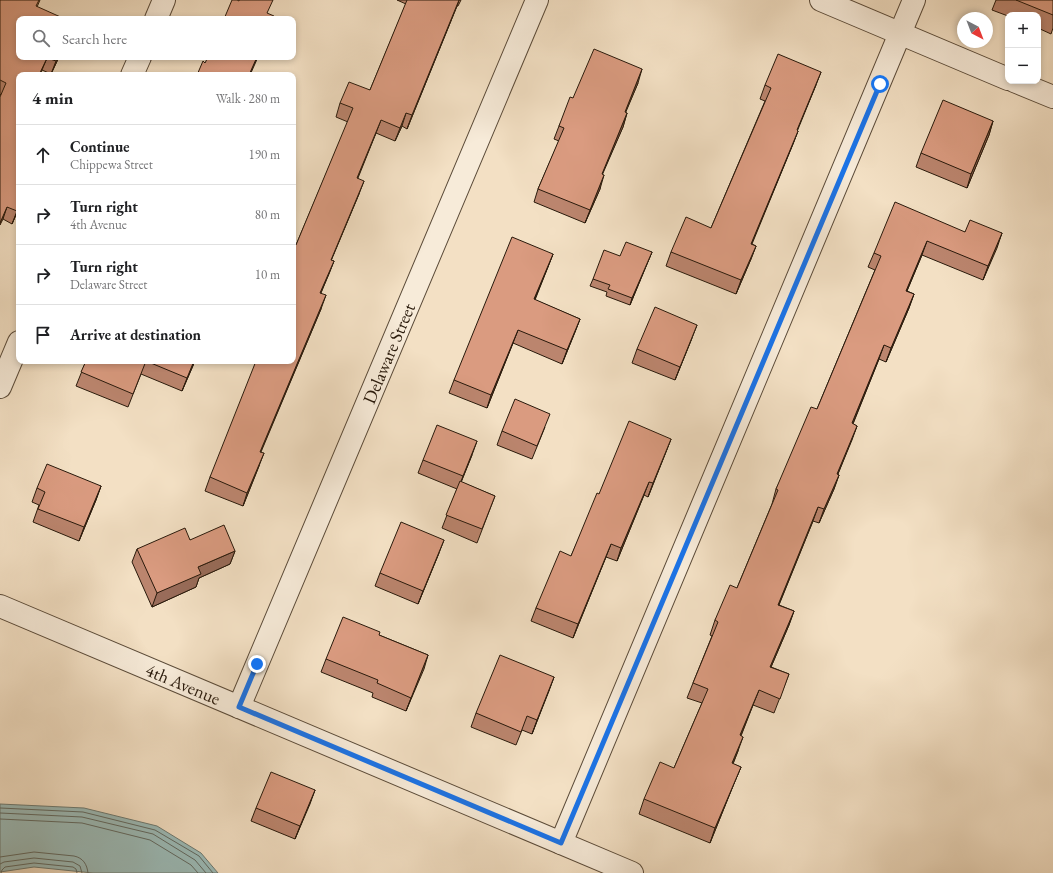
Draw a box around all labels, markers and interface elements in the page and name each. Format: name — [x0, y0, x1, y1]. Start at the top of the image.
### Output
north arrow — [957, 12, 993, 48]
map controls — [1005, 12, 1041, 84]
button: + — [1005, 12, 1041, 48]
search box — [16, 16, 296, 60]
icon: search — [30, 27, 52, 49]
text: Search here — [62, 29, 127, 48]
button: − — [1005, 48, 1041, 84]
route start — [871, 75, 889, 93]
text: 4 min — [32, 87, 73, 109]
text: Walk · 280 m — [216, 90, 280, 107]
text: Continue — [70, 137, 130, 156]
icon: ahead — [32, 144, 54, 166]
text: 190 m — [249, 146, 280, 163]
text: Chippewa Street — [70, 156, 153, 173]
text: Turn right — [70, 197, 138, 216]
icon: right — [32, 204, 54, 226]
text: 80 m — [255, 206, 280, 223]
text: 4th Avenue — [70, 216, 127, 233]
text: Turn right — [70, 257, 138, 276]
icon: right — [32, 264, 54, 286]
text: 10 m — [255, 266, 280, 283]
text: Delaware Street — [70, 276, 147, 293]
street label: Delaware Street — [357, 299, 420, 407]
icon: arrive — [32, 324, 54, 346]
text: Arrive at destination — [70, 325, 201, 344]
route end — [248, 655, 266, 673]
street label: 4th Avenue — [142, 657, 224, 709]

